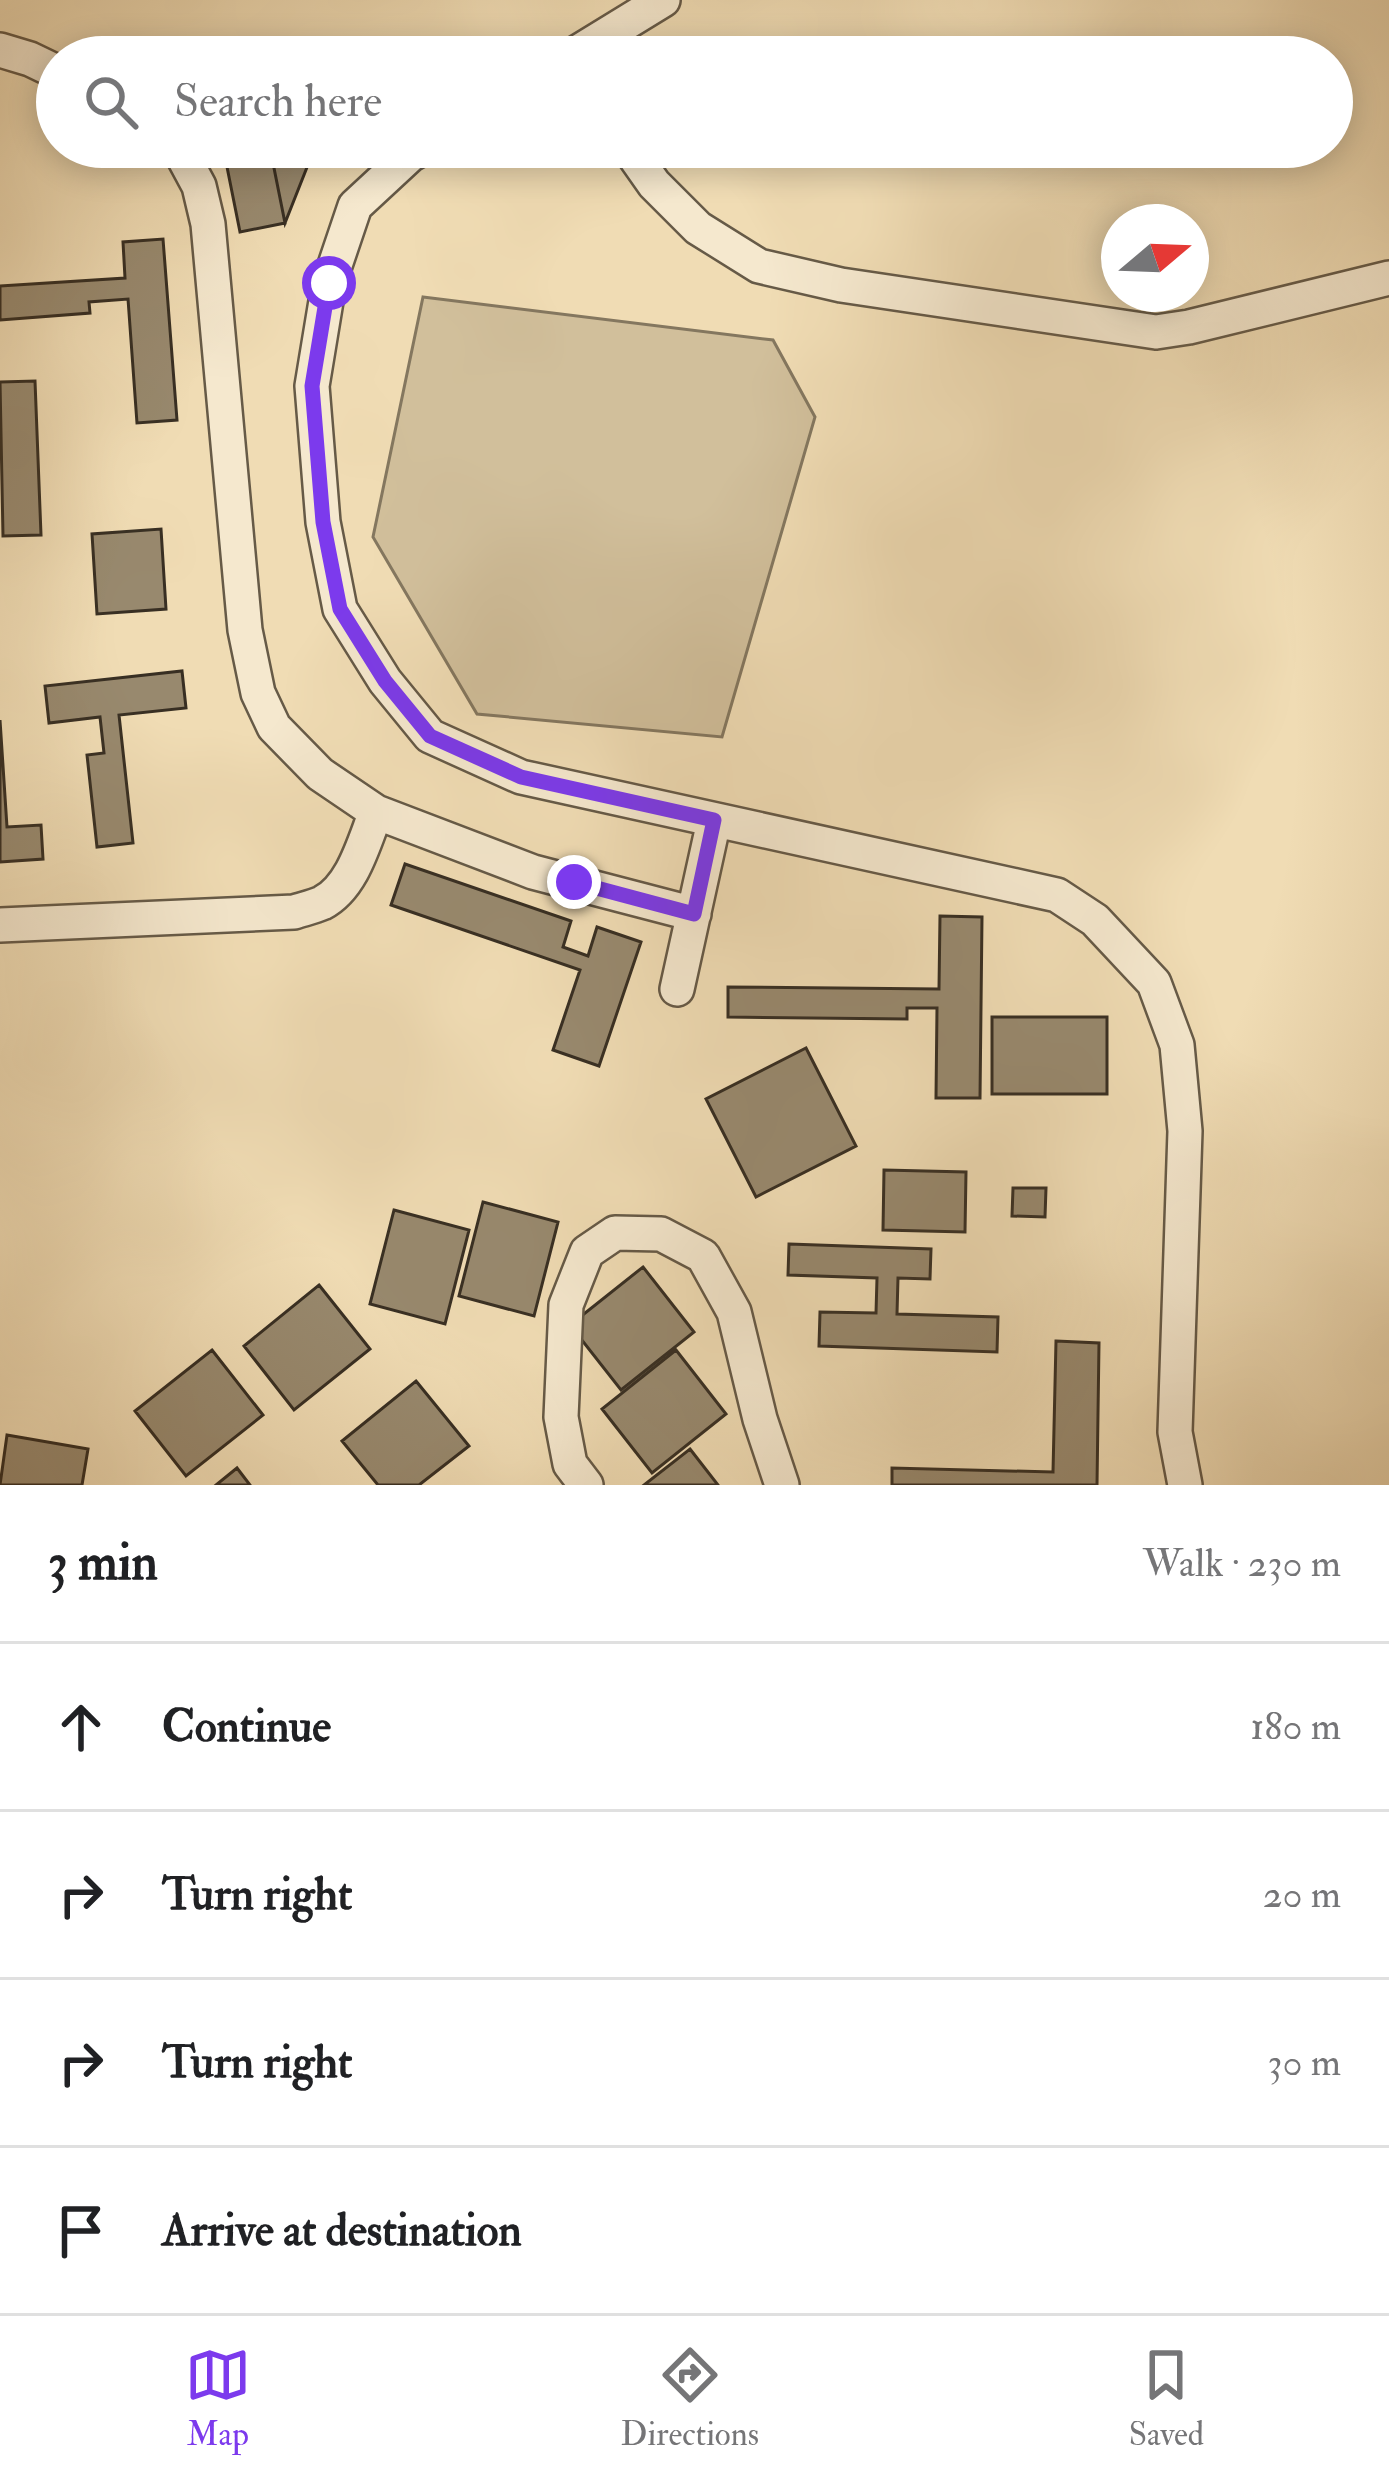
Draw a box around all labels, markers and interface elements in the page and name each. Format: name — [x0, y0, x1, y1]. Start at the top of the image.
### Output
search box — [36, 36, 1353, 168]
icon: search — [78, 69, 144, 135]
text: Search here — [174, 74, 382, 130]
north arrow — [1101, 204, 1209, 312]
route start — [302, 256, 356, 310]
route end — [547, 855, 601, 909]
text: 3 min — [48, 1531, 158, 1595]
text: Walk · 230 m — [1143, 1539, 1341, 1588]
icon: ahead — [48, 1694, 114, 1760]
text: Continue — [162, 1699, 331, 1755]
text: 180 m — [1250, 1702, 1341, 1751]
icon: right — [48, 1862, 114, 1928]
text: Turn right — [162, 1867, 352, 1923]
text: 20 m — [1263, 1870, 1341, 1919]
icon: right — [48, 2030, 114, 2096]
text: Turn right — [162, 2035, 352, 2091]
text: 30 m — [1268, 2038, 1341, 2087]
icon: arrive — [48, 2198, 114, 2264]
text: Arrive at destination — [162, 2203, 522, 2259]
tab: Map — [185, 2342, 251, 2455]
tab: Directions — [621, 2342, 759, 2455]
tab: Saved — [1129, 2342, 1204, 2455]

